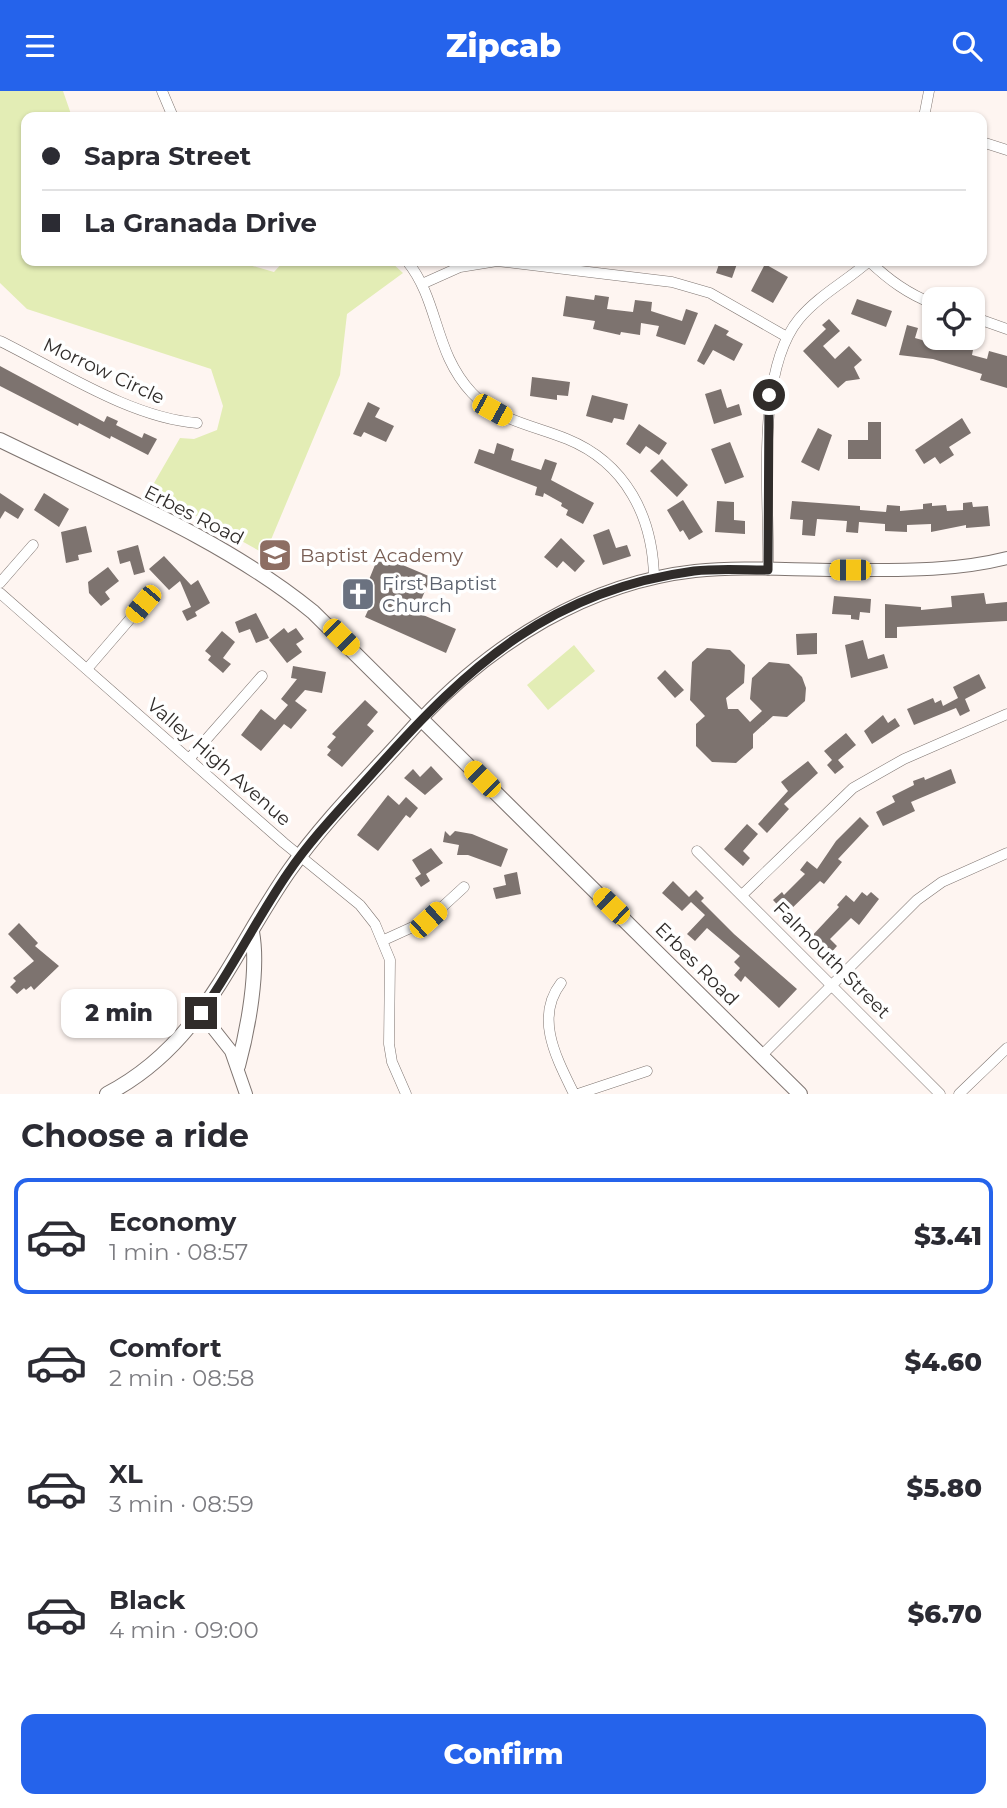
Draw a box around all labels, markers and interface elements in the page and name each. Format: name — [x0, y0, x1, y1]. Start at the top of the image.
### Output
text: Zipcab — [446, 26, 561, 65]
icon: menu — [21, 27, 59, 65]
icon: search — [948, 27, 986, 65]
text: Sapra Street — [84, 140, 251, 172]
text: La Granada Drive — [84, 207, 317, 239]
map controls — [922, 287, 985, 350]
button: locate — [922, 287, 985, 350]
street label: Morrow Circle — [40, 333, 168, 409]
route start — [753, 379, 785, 411]
car — [469, 391, 516, 429]
street label: Erbes Road — [140, 480, 248, 550]
school or university icon: Baptist Academy — [256, 536, 294, 574]
place label: Baptist Academy — [300, 544, 464, 567]
car — [830, 560, 872, 581]
place label: First Baptist Church — [382, 572, 497, 617]
church icon: First Baptist Church — [339, 575, 377, 613]
car — [122, 581, 165, 627]
car — [319, 615, 364, 659]
street label: Valley High Avenue — [142, 693, 296, 831]
car — [460, 757, 505, 801]
car — [589, 884, 634, 928]
street label: Falmouth Street — [769, 897, 895, 1023]
car — [406, 898, 451, 942]
street label: Erbes Road — [651, 918, 743, 1010]
callout: 2 min — [61, 989, 176, 1037]
route end — [185, 997, 217, 1029]
text: 2 min — [85, 999, 153, 1027]
text: Choose a ride — [21, 1116, 249, 1155]
icon: car — [25, 1205, 88, 1268]
text: Economy — [109, 1206, 236, 1238]
text: $3.41 — [914, 1220, 982, 1252]
text: 1 min · 08:57 — [109, 1238, 248, 1266]
icon: car — [25, 1331, 88, 1394]
text: Comfort — [109, 1332, 221, 1364]
text: $4.60 — [905, 1346, 982, 1378]
text: 2 min · 08:58 — [109, 1364, 255, 1392]
icon: car — [25, 1457, 88, 1520]
text: XL — [109, 1458, 143, 1490]
text: $5.80 — [907, 1472, 982, 1504]
text: 3 min · 08:59 — [109, 1490, 254, 1518]
icon: car — [25, 1583, 88, 1646]
text: Black — [109, 1584, 185, 1616]
text: $6.70 — [907, 1598, 982, 1630]
text: 4 min · 09:00 — [109, 1616, 259, 1644]
button: Confirm — [21, 1714, 986, 1794]

